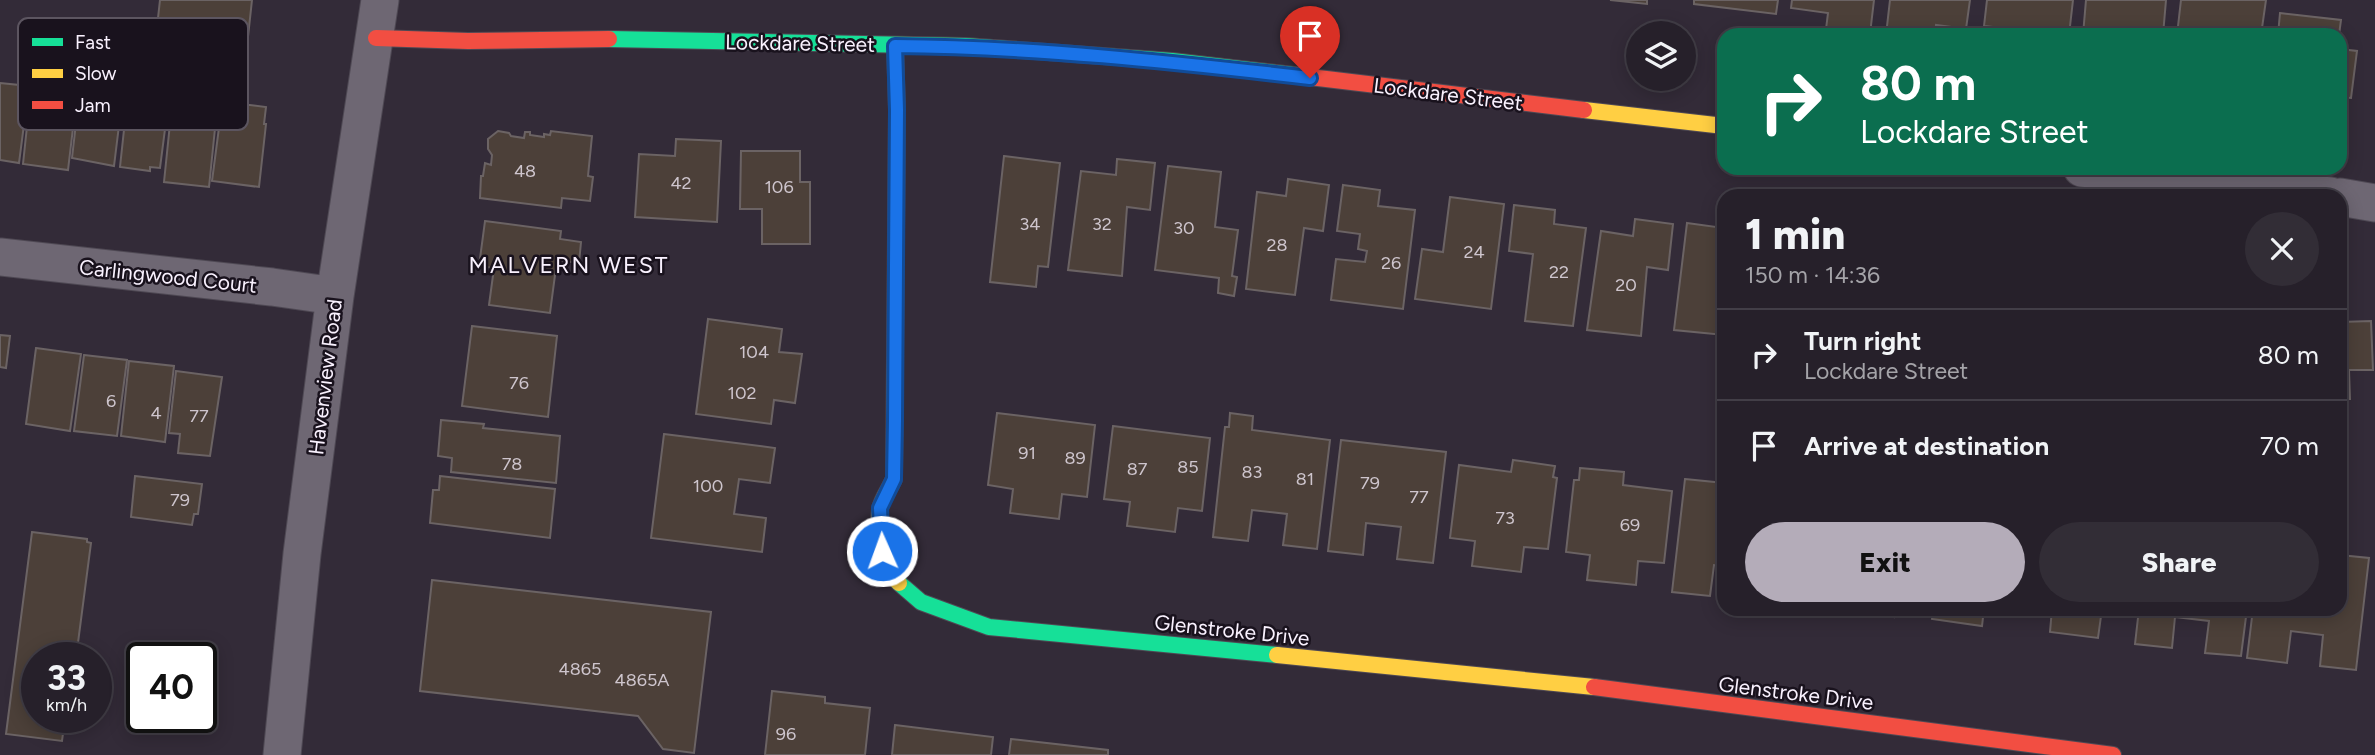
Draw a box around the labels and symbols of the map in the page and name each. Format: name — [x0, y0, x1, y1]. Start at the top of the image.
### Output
pin — [1280, 6, 1340, 78]
legend — [18, 18, 248, 130]
street label: Lockdare Street — [725, 29, 875, 57]
text: Fast — [75, 31, 111, 54]
text: Slow — [75, 62, 117, 85]
street label: Lockdare Street — [1372, 72, 1524, 116]
text: Jam — [75, 94, 111, 117]
house number: 48 — [514, 160, 536, 182]
house number: 42 — [670, 172, 692, 194]
house number: 106 — [764, 176, 794, 198]
house number: 34 — [1020, 213, 1040, 235]
house number: 32 — [1092, 213, 1112, 235]
house number: 30 — [1173, 217, 1195, 239]
house number: 28 — [1266, 234, 1288, 256]
house number: 24 — [1463, 241, 1485, 263]
district label: MALVERN WEST — [469, 251, 669, 279]
house number: 26 — [1381, 252, 1401, 274]
street label: Carlingwood Court — [78, 254, 258, 298]
house number: 22 — [1549, 261, 1569, 283]
house number: 20 — [1615, 274, 1637, 296]
street label: Havenview Road — [303, 298, 347, 456]
house number: 104 — [739, 341, 769, 363]
house number: 76 — [509, 372, 529, 394]
house number: 102 — [727, 382, 757, 404]
house number: 6 — [106, 390, 116, 412]
house number: 4 — [150, 402, 162, 424]
house number: 77 — [189, 405, 209, 427]
house number: 91 — [1018, 442, 1036, 464]
house number: 89 — [1064, 447, 1086, 469]
house number: 78 — [502, 453, 522, 475]
house number: 85 — [1177, 456, 1199, 478]
house number: 87 — [1127, 458, 1148, 480]
house number: 83 — [1242, 461, 1262, 483]
house number: 81 — [1296, 468, 1314, 490]
house number: 79 — [1360, 472, 1380, 494]
house number: 100 — [693, 475, 723, 497]
house number: 77 — [1409, 486, 1429, 508]
house number: 79 — [170, 489, 190, 511]
house number: 73 — [1495, 507, 1515, 529]
position arrow — [845, 514, 919, 588]
house number: 69 — [1620, 514, 1640, 536]
street label: Glenstroke Drive — [1153, 609, 1311, 651]
speed limit sign: 40 — [126, 642, 217, 733]
house number: 4865 — [559, 658, 601, 680]
house number: 4865A — [615, 669, 669, 691]
street label: Glenstroke Drive — [1717, 671, 1875, 715]
house number: 96 — [776, 723, 796, 745]

